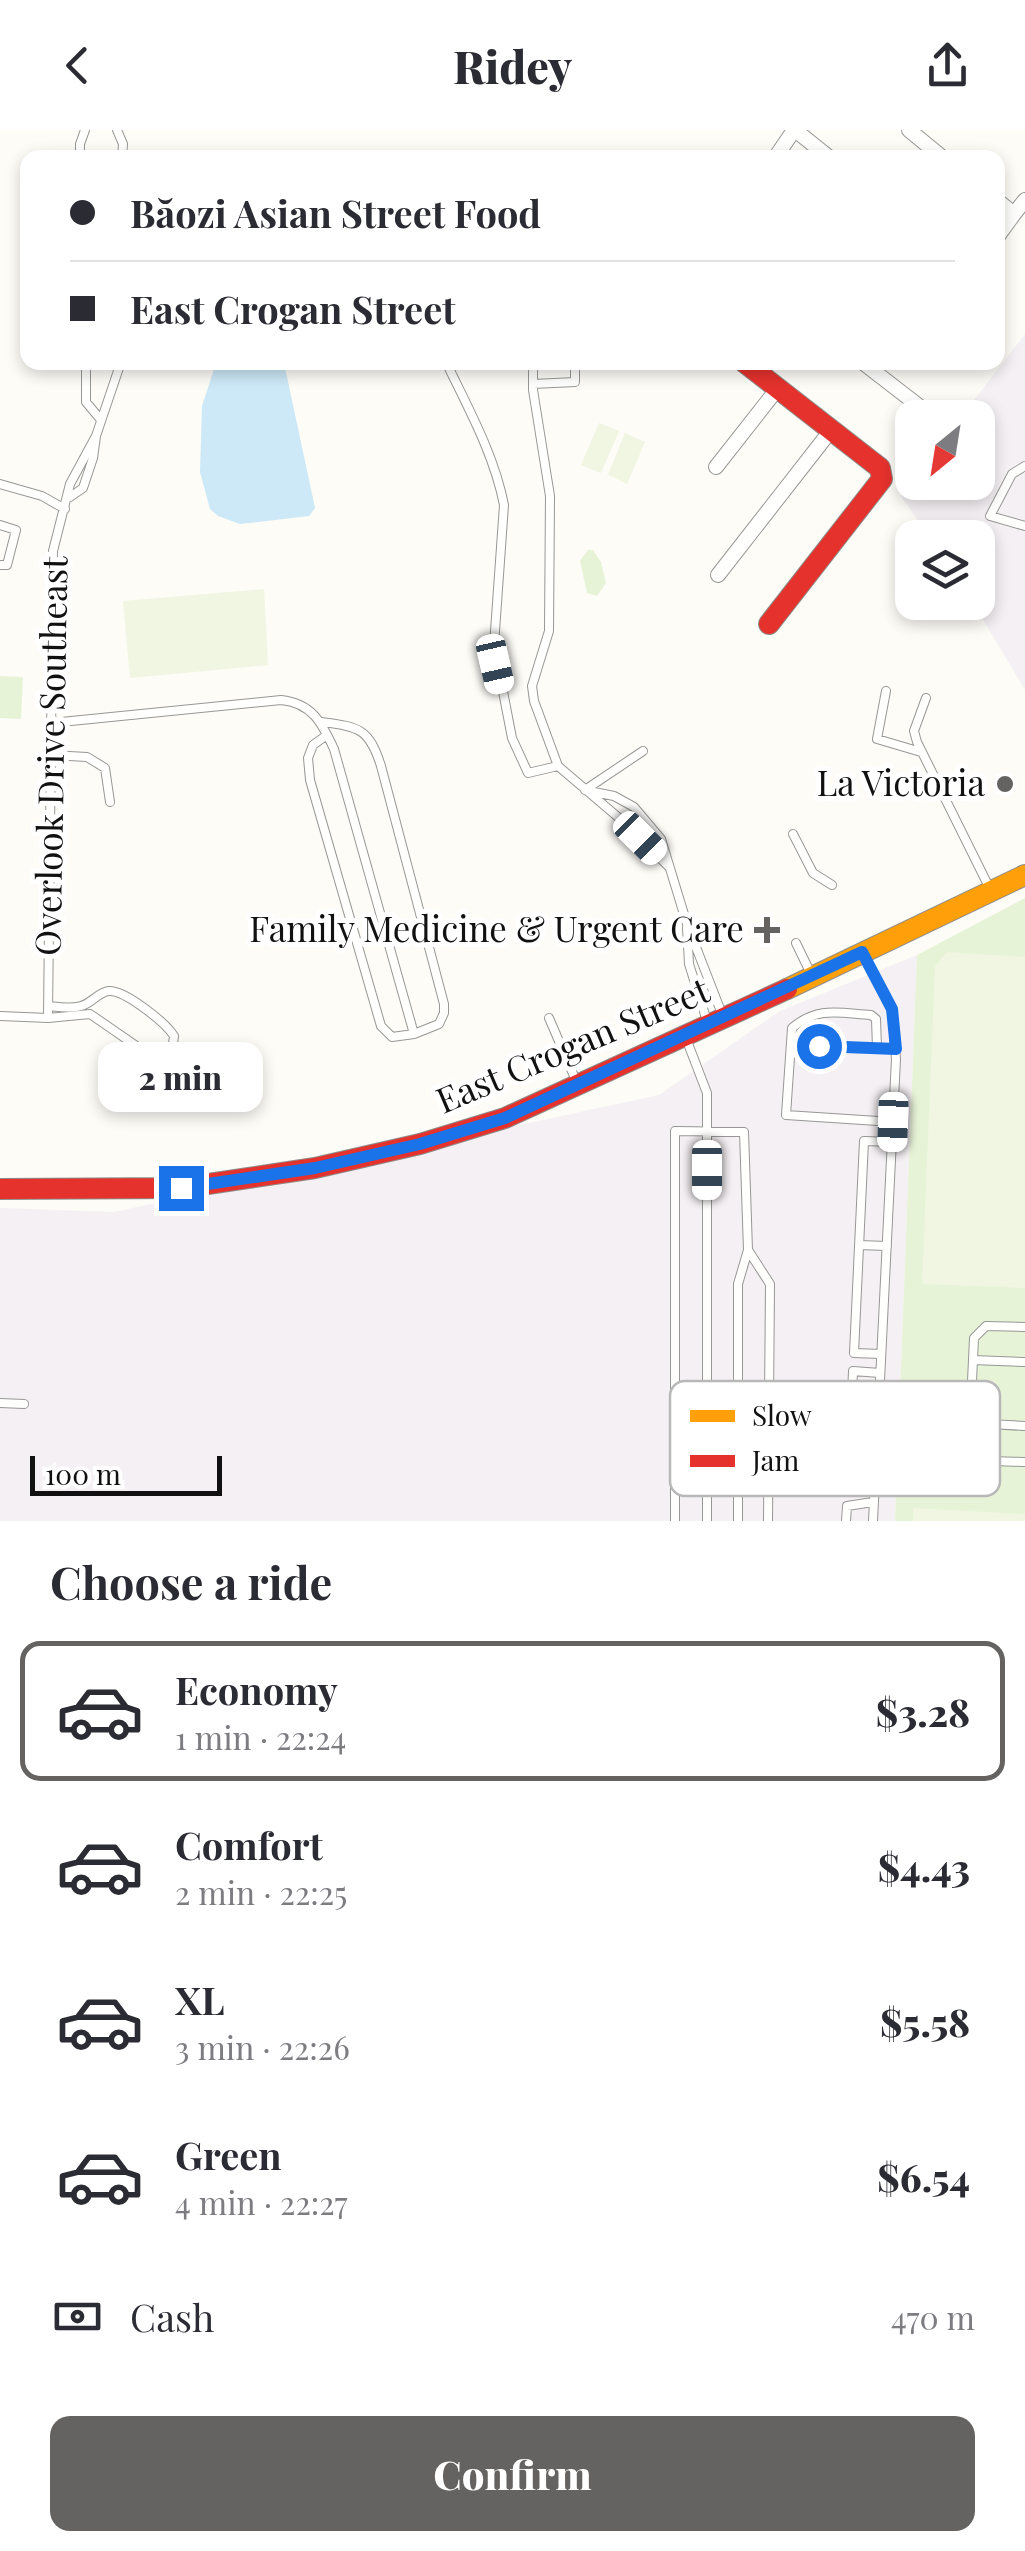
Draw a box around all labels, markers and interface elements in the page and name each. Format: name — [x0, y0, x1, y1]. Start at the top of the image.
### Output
text: Ridey — [453, 35, 572, 95]
icon: back — [50, 38, 105, 93]
icon: share — [920, 38, 975, 93]
text: Băozi Asian Street Food — [130, 187, 541, 238]
text: East Crogan Street — [130, 283, 456, 334]
north arrow — [895, 400, 995, 500]
map controls — [895, 400, 995, 620]
button: layers — [895, 520, 995, 620]
street label: Overlook Drive Southeast — [23, 555, 76, 956]
car — [474, 631, 516, 697]
place label: La Victoria — [817, 758, 986, 805]
marker: La Victoria — [994, 773, 1016, 795]
car — [608, 806, 672, 870]
place label: Family Medicine & Urgent Care — [249, 904, 744, 951]
marker: Family Medicine & Urgent Care — [754, 917, 780, 943]
street label: East Crogan Street — [428, 965, 716, 1122]
route start — [797, 1024, 842, 1069]
callout: 2 min — [99, 1043, 264, 1113]
text: 2 min — [139, 1055, 222, 1098]
car — [877, 1091, 909, 1153]
car — [692, 1140, 722, 1200]
route end — [159, 1166, 204, 1211]
legend — [670, 1381, 1000, 1496]
text: Slow — [752, 1396, 812, 1433]
text: Jam — [751, 1441, 799, 1478]
scale bar — [30, 1451, 222, 1496]
text: 100 m — [45, 1455, 121, 1492]
text: Choose a ride — [50, 1551, 332, 1611]
text: Economy — [175, 1664, 338, 1715]
icon: car — [55, 1666, 145, 1756]
text: $3.28 — [876, 1686, 970, 1737]
text: 1 min · 22:24 — [175, 1715, 346, 1758]
text: Comfort — [175, 1819, 323, 1870]
icon: car — [55, 1821, 145, 1911]
text: $4.43 — [878, 1841, 970, 1892]
text: 2 min · 22:25 — [175, 1870, 347, 1913]
text: XL — [175, 1974, 224, 2025]
icon: car — [55, 1976, 145, 2066]
text: $5.58 — [880, 1996, 970, 2047]
text: 3 min · 22:26 — [175, 2025, 350, 2068]
text: Green — [175, 2129, 282, 2180]
icon: car — [55, 2131, 145, 2221]
text: $6.54 — [877, 2151, 970, 2202]
text: 4 min · 22:27 — [175, 2180, 348, 2223]
icon: cash — [50, 2289, 105, 2344]
text: Cash — [130, 2291, 214, 2342]
text: 470 m — [891, 2295, 975, 2338]
button: Confirm — [50, 2416, 975, 2531]

